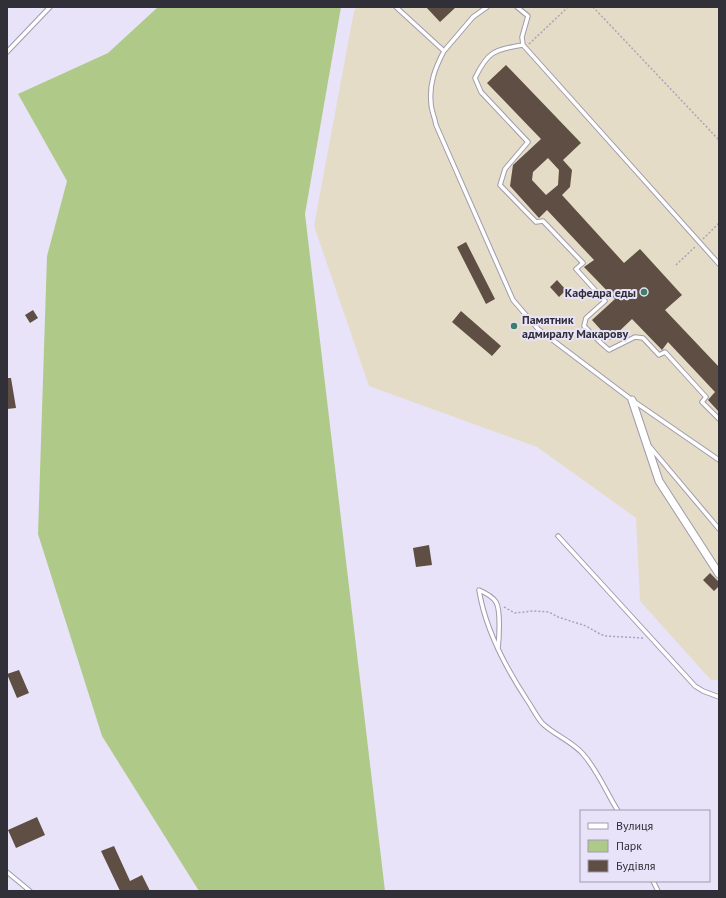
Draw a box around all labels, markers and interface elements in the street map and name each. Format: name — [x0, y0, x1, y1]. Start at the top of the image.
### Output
place label: Кафедра еды — [565, 285, 636, 300]
marker: Кафедра еды — [639, 287, 649, 297]
place label: Памятник адмиралу Макарову — [522, 312, 629, 341]
marker: Памятник адмиралу Макарову — [509, 321, 519, 331]
legend — [580, 810, 710, 882]
text: Вулиця — [616, 818, 653, 833]
text: Парк — [616, 838, 642, 853]
text: Будівля — [616, 858, 655, 873]

